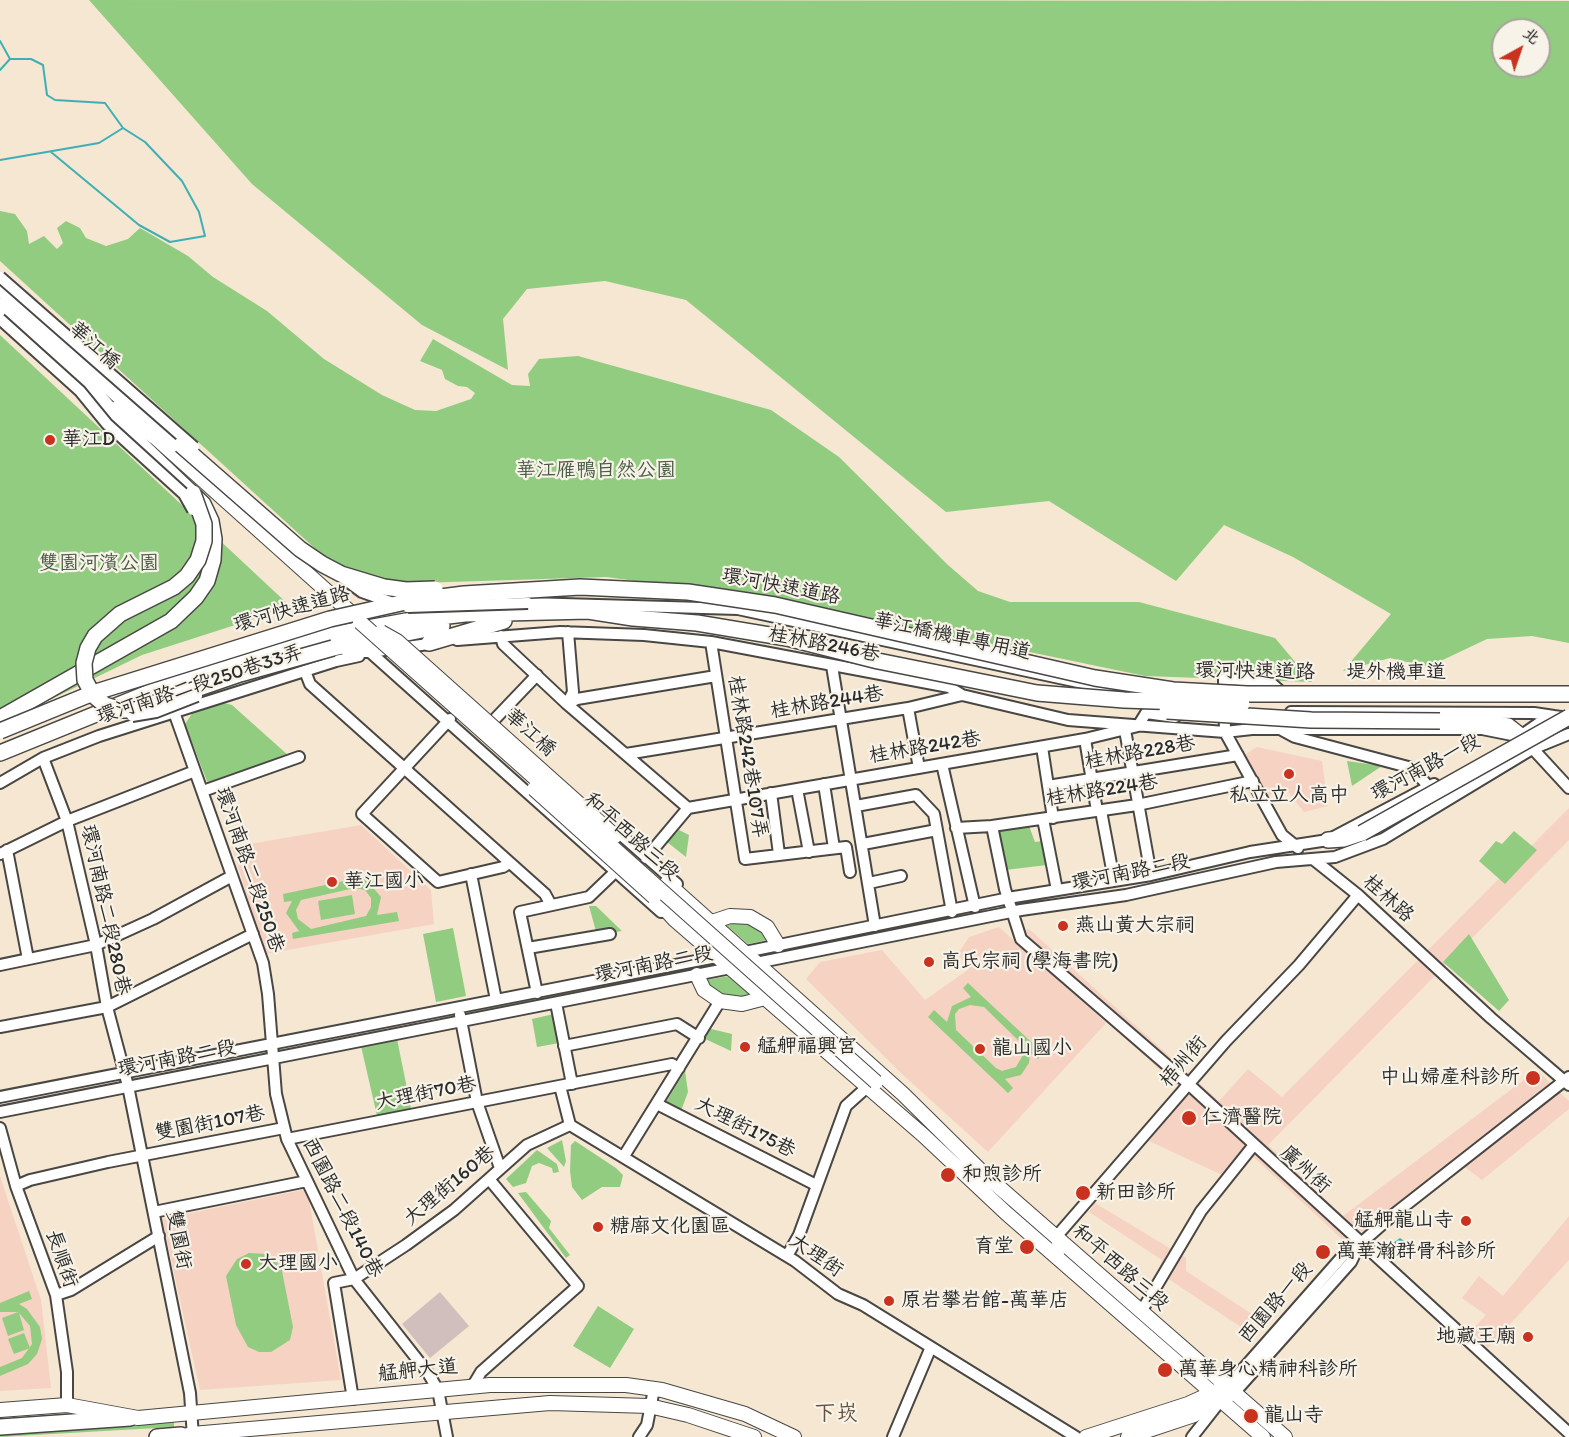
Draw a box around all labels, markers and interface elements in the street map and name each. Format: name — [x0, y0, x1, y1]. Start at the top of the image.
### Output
north arrow — [1491, 18, 1551, 78]
text: 北 — [1519, 23, 1544, 48]
street label: 華江橋 — [64, 317, 124, 375]
place label: 華江D — [62, 428, 115, 452]
marker: 華江D — [43, 433, 57, 447]
park label: 華江雁鴨自然公園 — [516, 459, 676, 483]
park label: 雙園河濱公園 — [39, 552, 159, 576]
street label: 環河快速道路 — [720, 564, 842, 610]
street label: 環河快速道路 — [231, 582, 353, 638]
street label: 華江橋機車專用道 — [871, 609, 1033, 665]
street label: 桂林路246巷 — [766, 622, 882, 668]
street label: 環河南路二段250巷33弄 — [94, 640, 306, 730]
street label: 環河快速道路 — [1195, 659, 1315, 685]
street label: 堤外機車道 — [1346, 661, 1446, 685]
street label: 桂林路242巷107弄 — [722, 674, 772, 840]
street label: 桂林路244巷 — [769, 682, 885, 724]
street label: 華江橋 — [500, 704, 560, 762]
street label: 桂林路242巷 — [867, 727, 983, 769]
street label: 環河南路一段 — [1367, 729, 1485, 807]
street label: 桂林路228巷 — [1083, 731, 1197, 775]
marker: 私立立人高中 — [1282, 767, 1296, 781]
street label: 桂林路224巷 — [1044, 770, 1160, 812]
street label: 環河南路二段250巷 — [209, 784, 289, 956]
place label: 私立立人高中 — [1229, 784, 1349, 808]
street label: 和平西路三段 — [578, 788, 684, 886]
street label: 環河南路二段280巷 — [75, 823, 135, 997]
street label: 環河南路二段 — [1070, 850, 1192, 896]
place label: 華江國小 — [344, 870, 424, 894]
street label: 桂林路 — [1358, 870, 1418, 928]
marker: 華江國小 — [325, 875, 339, 889]
place label: 燕山黃大宗祠 — [1075, 914, 1195, 938]
marker: 燕山黃大宗祠 — [1056, 919, 1070, 933]
street label: 環河南路二段 — [593, 942, 715, 988]
place label: 高氏宗祠 (學海書院) — [941, 950, 1119, 974]
marker: 高氏宗祠 (學海書院) — [922, 955, 936, 969]
street label: 梧州街 — [1155, 1031, 1213, 1093]
place label: 艋舺福興宮 — [757, 1035, 857, 1059]
street label: 環河南路二段 — [116, 1036, 238, 1082]
place label: 龍山國小 — [992, 1037, 1072, 1061]
marker: 艋舺福興宮 — [738, 1040, 752, 1054]
marker: 龍山國小 — [973, 1042, 987, 1056]
place label: 中山婦產科診所 — [1380, 1066, 1520, 1090]
marker: 中山婦產科診所 — [1524, 1069, 1542, 1087]
street label: 大理街70巷 — [374, 1072, 478, 1116]
street label: 大理街175巷 — [691, 1092, 799, 1164]
street label: 雙園街107巷 — [153, 1102, 267, 1146]
place label: 仁濟醫院 — [1202, 1106, 1282, 1130]
marker: 仁濟醫院 — [1180, 1109, 1198, 1127]
street label: 西園路二段140巷 — [296, 1134, 388, 1282]
street label: 大理街160巷 — [399, 1141, 501, 1231]
street label: 廣州街 — [1275, 1141, 1335, 1199]
place label: 和煦診所 — [962, 1163, 1042, 1187]
marker: 和煦診所 — [939, 1166, 957, 1184]
place label: 新田診所 — [1096, 1181, 1176, 1205]
marker: 新田診所 — [1074, 1184, 1092, 1202]
street label: 雙園街 — [160, 1208, 196, 1272]
place label: 艋舺龍山寺 — [1354, 1209, 1454, 1233]
marker: 艋舺龍山寺 — [1459, 1214, 1473, 1228]
place label: 糖廍文化園區 — [610, 1215, 730, 1239]
marker: 糖廍文化園區 — [591, 1220, 605, 1234]
street label: 和平西路三段 — [1067, 1220, 1173, 1316]
street label: 長順街 — [40, 1227, 82, 1291]
street label: 大理街 — [785, 1229, 847, 1283]
place label: 育堂 — [974, 1235, 1014, 1259]
marker: 育堂 — [1018, 1238, 1036, 1256]
place label: 萬華瀚群骨科診所 — [1336, 1240, 1496, 1264]
marker: 萬華瀚群骨科診所 — [1314, 1243, 1332, 1261]
place label: 大理國小 — [258, 1252, 338, 1276]
marker: 大理國小 — [239, 1257, 253, 1271]
street label: 西園路一段 — [1234, 1257, 1318, 1349]
place label: 原岩攀岩館-萬華店 — [901, 1289, 1069, 1313]
marker: 原岩攀岩館-萬華店 — [882, 1294, 896, 1308]
place label: 地藏王廟 — [1436, 1325, 1516, 1349]
marker: 地藏王廟 — [1521, 1330, 1535, 1344]
street label: 艋舺大道 — [377, 1355, 459, 1387]
place label: 萬華身心精神科診所 — [1178, 1358, 1358, 1382]
marker: 萬華身心精神科診所 — [1156, 1361, 1174, 1379]
district label: 下崁 — [814, 1401, 858, 1427]
place label: 龍山寺 — [1264, 1404, 1324, 1428]
marker: 龍山寺 — [1242, 1407, 1260, 1425]

